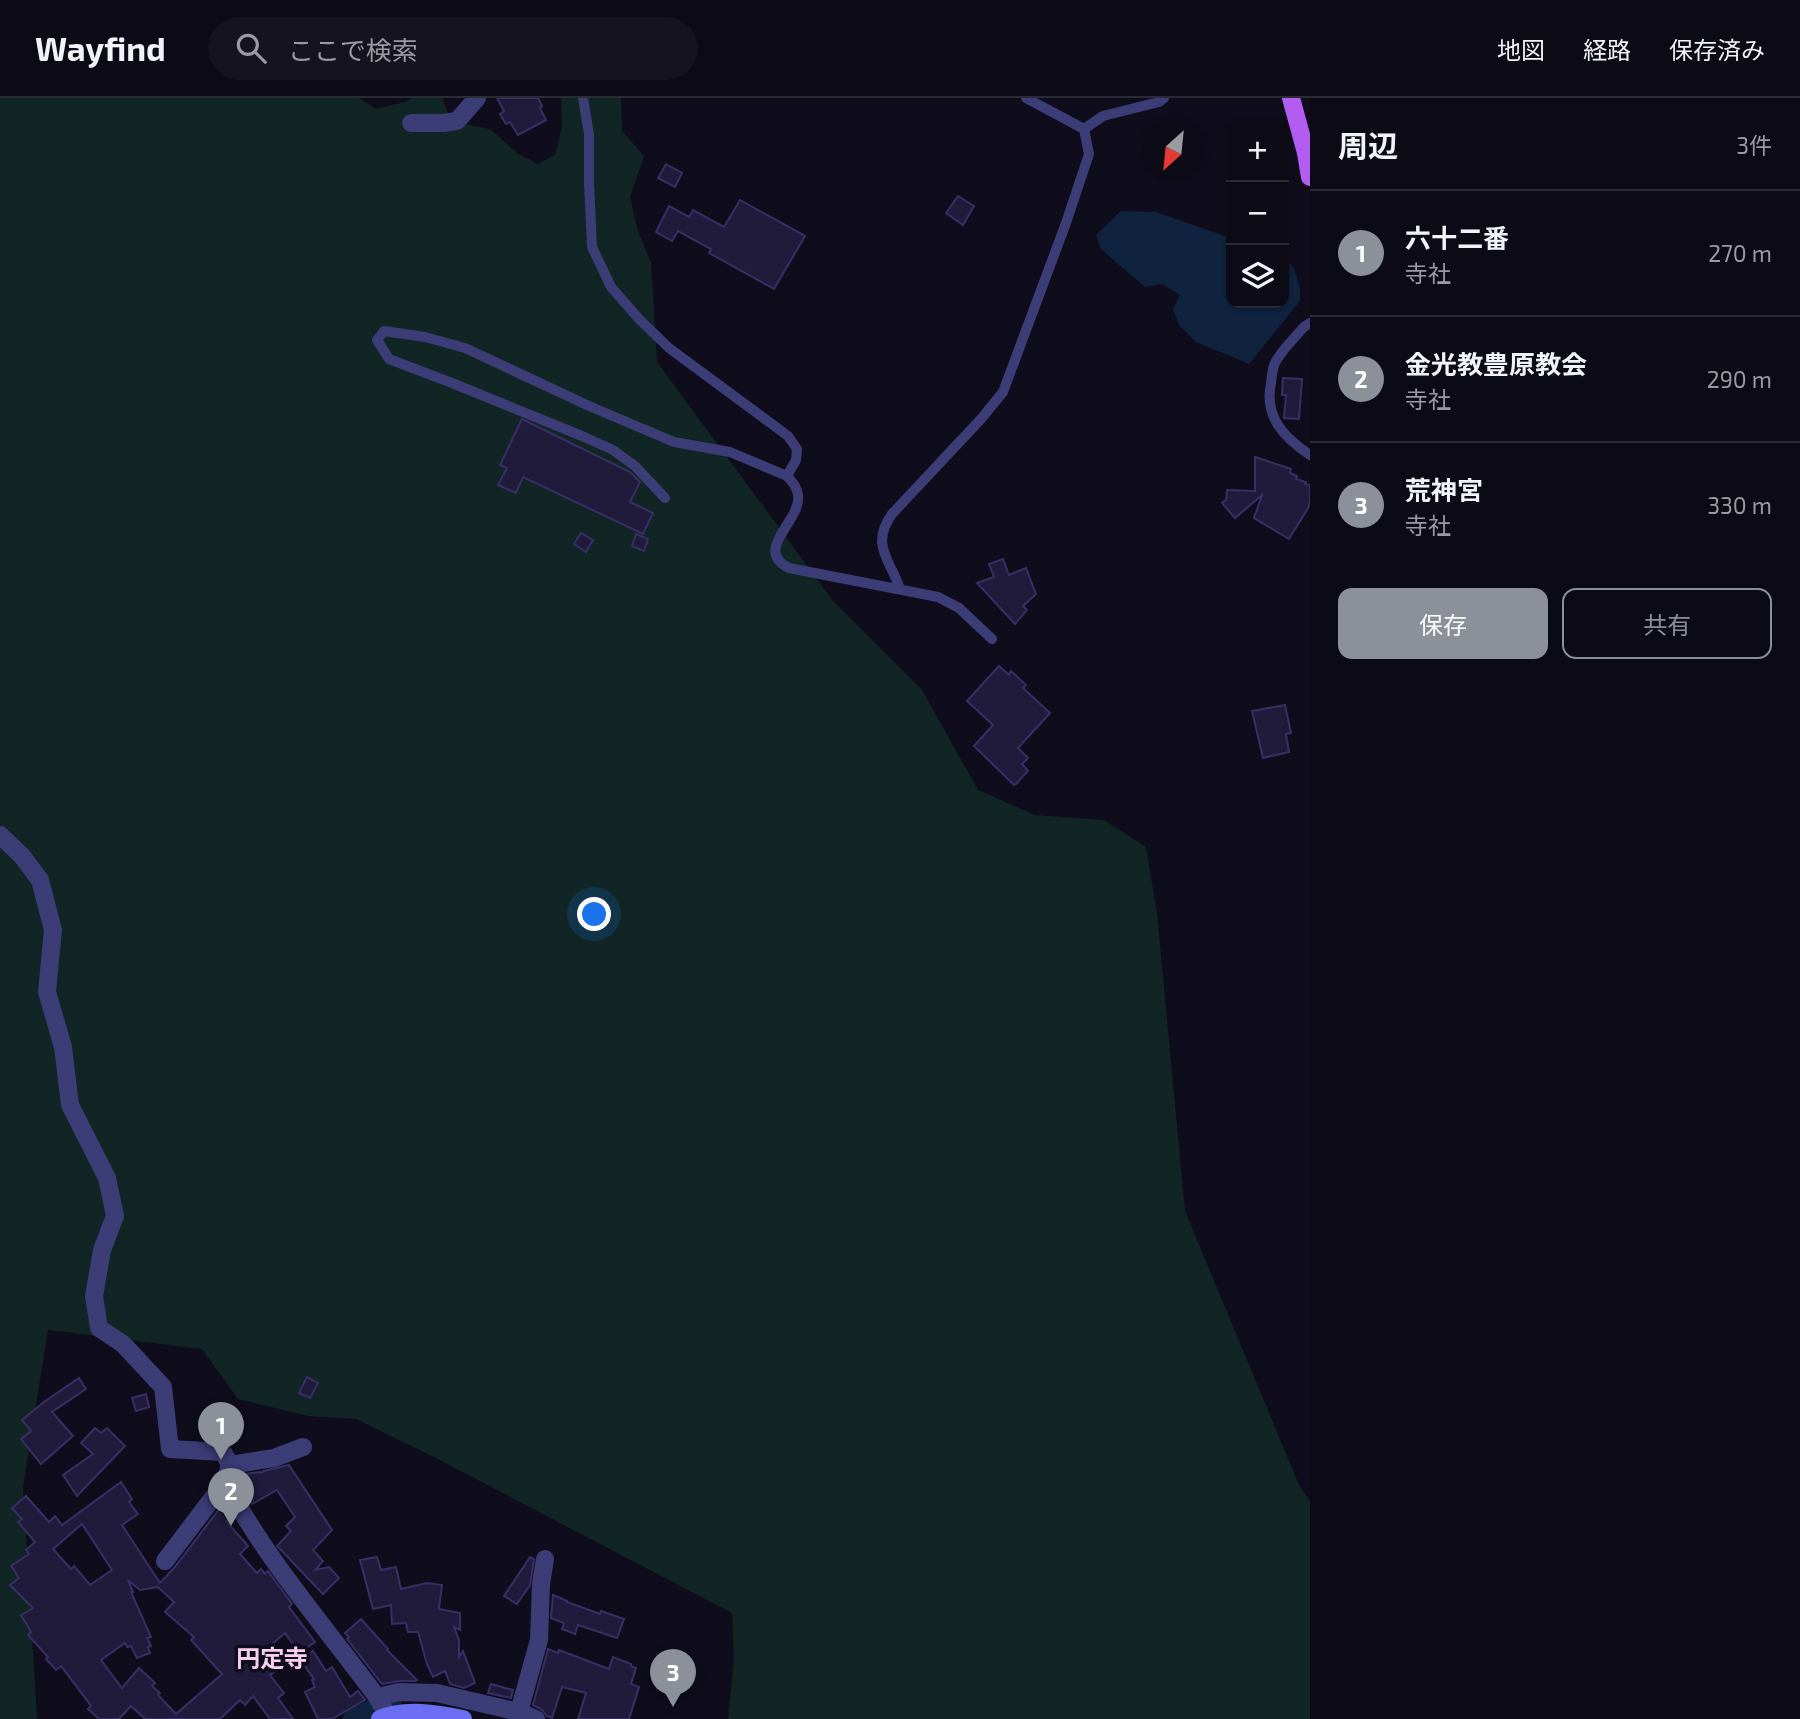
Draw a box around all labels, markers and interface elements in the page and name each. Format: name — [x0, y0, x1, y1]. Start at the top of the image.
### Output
search box — [208, 17, 698, 80]
text: Wayfind — [35, 28, 166, 68]
icon: search — [232, 29, 270, 67]
text: ここで検索 — [288, 34, 418, 65]
text: 地図 — [1497, 35, 1545, 64]
text: 経路 — [1583, 35, 1631, 64]
text: 保存済み — [1669, 35, 1765, 64]
north arrow — [1142, 119, 1205, 182]
map controls — [1226, 119, 1289, 308]
button: + — [1226, 119, 1289, 182]
text: 周辺 — [1338, 127, 1398, 163]
text: 3件 — [1736, 131, 1772, 159]
button: − — [1226, 182, 1289, 245]
text: 六十二番 — [1405, 222, 1509, 253]
text: 1 — [1356, 239, 1366, 267]
text: 270 m — [1708, 239, 1772, 267]
button: layers — [1226, 245, 1289, 308]
text: 寺社 — [1405, 259, 1451, 287]
text: 金光教豊原教会 — [1405, 348, 1587, 379]
text: 2 — [1354, 365, 1368, 393]
text: 290 m — [1707, 365, 1772, 393]
text: 寺社 — [1405, 385, 1451, 413]
text: 荒神宮 — [1405, 474, 1483, 505]
text: 3 — [1354, 491, 1368, 519]
text: 330 m — [1707, 491, 1772, 519]
text: 寺社 — [1405, 511, 1451, 539]
button: 保存 — [1338, 588, 1548, 659]
button: 共有 — [1562, 588, 1772, 659]
your location — [577, 897, 611, 931]
pin: 1 — [198, 1402, 244, 1460]
pin: 2 — [208, 1468, 254, 1526]
district label: 円定寺 — [236, 1643, 308, 1672]
pin: 3 — [650, 1649, 696, 1707]

